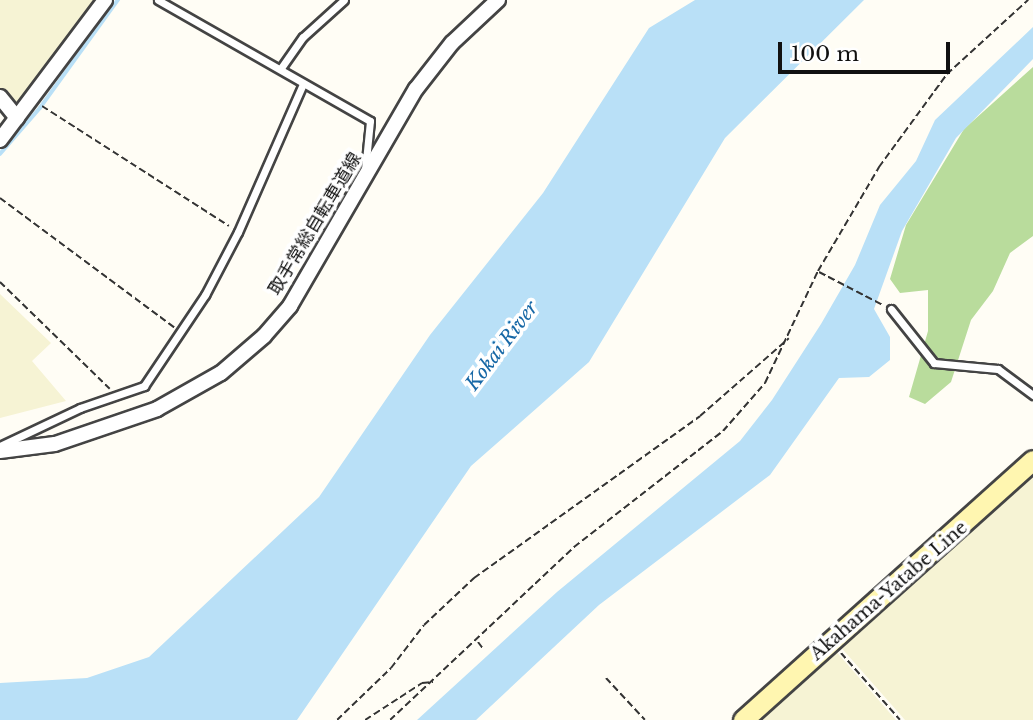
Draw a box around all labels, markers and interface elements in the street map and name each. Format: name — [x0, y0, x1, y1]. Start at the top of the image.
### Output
scale bar — [781, 28, 953, 72]
text: 100 m — [791, 41, 859, 67]
street label: 取手常総自転車道線 — [264, 149, 366, 299]
water label: Kokai River — [461, 297, 543, 395]
street label: Akahama-Yatabe Line — [806, 517, 972, 665]

